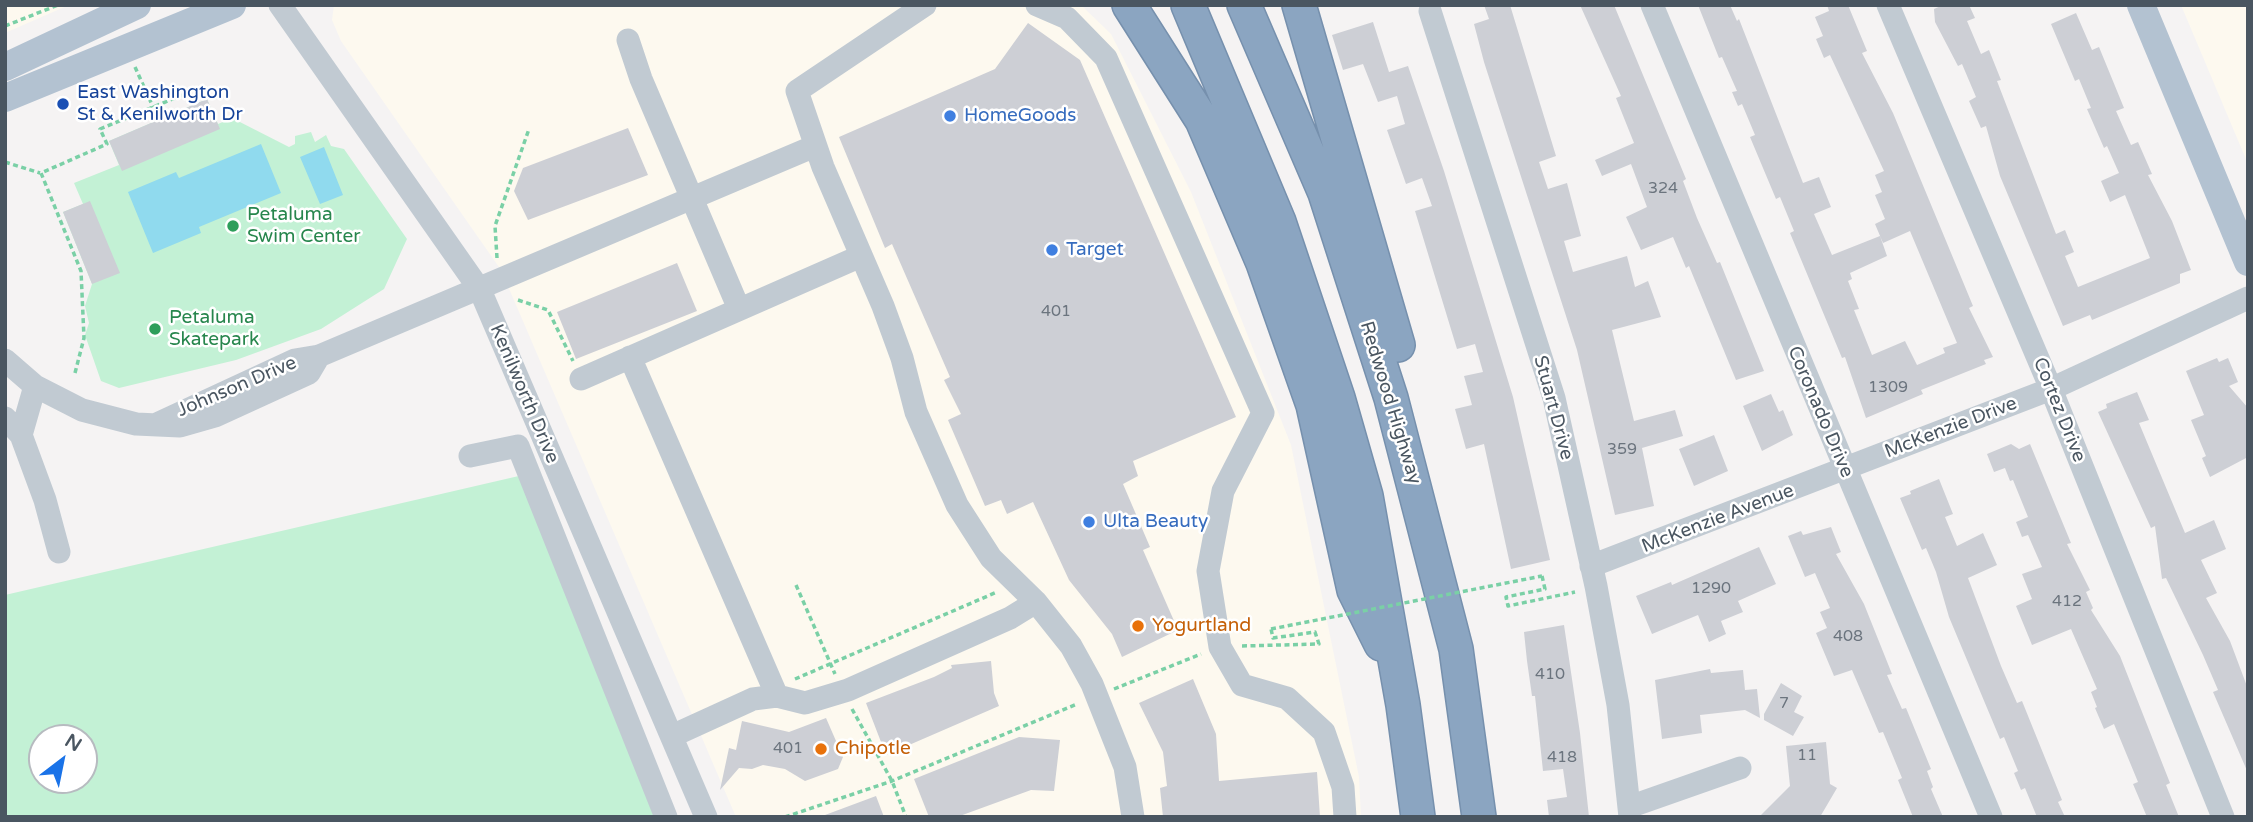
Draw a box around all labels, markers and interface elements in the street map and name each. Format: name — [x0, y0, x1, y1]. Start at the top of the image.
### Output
place label: East Washington St & Kenilworth Dr — [77, 82, 243, 126]
marker: East Washington St & Kenilworth Dr — [55, 96, 71, 112]
place label: HomeGoods — [964, 105, 1076, 127]
marker: HomeGoods — [942, 108, 958, 124]
house number: 324 — [1648, 179, 1678, 199]
place label: Petaluma Swim Center — [247, 204, 360, 248]
marker: Petaluma Swim Center — [225, 218, 241, 234]
place label: Target — [1066, 239, 1124, 261]
marker: Target — [1044, 242, 1060, 258]
house number: 401 — [1041, 302, 1071, 322]
place label: Petaluma Skatepark — [169, 307, 259, 351]
street label: Redwood Highway — [1354, 319, 1426, 487]
marker: Petaluma Skatepark — [147, 321, 163, 337]
street label: Kenilworth Drive — [484, 321, 564, 467]
street label: Coronado Drive — [1782, 343, 1858, 481]
street label: Johnson Drive — [174, 352, 300, 422]
street label: Stuart Drive — [1528, 353, 1578, 463]
street label: Cortez Drive — [2028, 354, 2090, 466]
house number: 1309 — [1868, 378, 1908, 398]
street label: McKenzie Drive — [1882, 392, 2020, 464]
house number: 359 — [1607, 440, 1637, 460]
street label: McKenzie Avenue — [1639, 479, 1797, 559]
place label: Ulta Beauty — [1103, 511, 1208, 533]
marker: Ulta Beauty — [1081, 514, 1097, 530]
house number: 1290 — [1691, 579, 1731, 599]
house number: 412 — [2052, 592, 2082, 612]
place label: Yogurtland — [1152, 615, 1251, 637]
marker: Yogurtland — [1130, 618, 1146, 634]
house number: 408 — [1833, 627, 1863, 647]
house number: 410 — [1535, 665, 1565, 685]
house number: 7 — [1779, 694, 1789, 714]
north arrow — [28, 724, 98, 794]
text: N — [61, 730, 85, 756]
place label: Chipotle — [835, 738, 911, 760]
house number: 401 — [773, 739, 803, 759]
marker: Chipotle — [813, 741, 829, 757]
house number: 11 — [1797, 746, 1817, 766]
house number: 418 — [1547, 748, 1577, 768]

